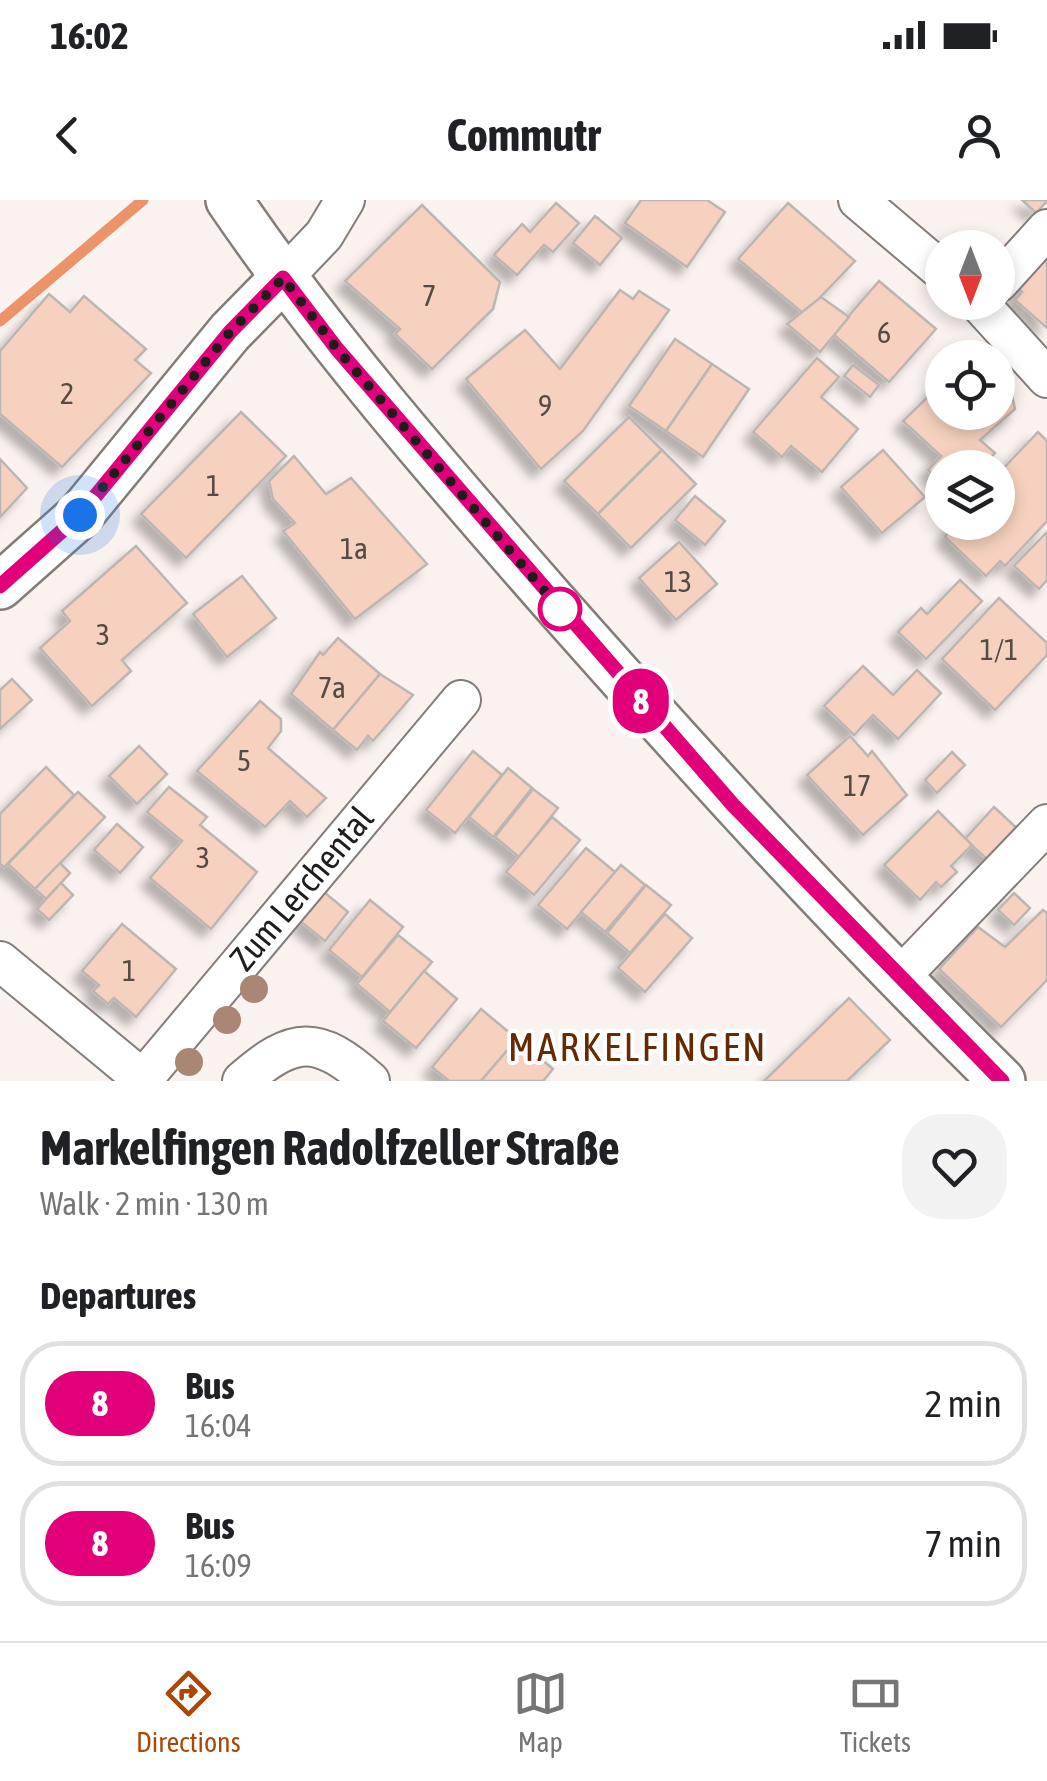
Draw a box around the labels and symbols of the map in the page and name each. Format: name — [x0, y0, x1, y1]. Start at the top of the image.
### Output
north arrow — [925, 230, 1015, 320]
house number: 7 — [422, 278, 436, 312]
house number: 6 — [877, 315, 891, 349]
house number: 2 — [60, 376, 74, 410]
house number: 9 — [538, 388, 552, 422]
house number: 1 — [206, 468, 220, 502]
your location — [55, 490, 105, 540]
house number: 1a — [340, 531, 368, 565]
house number: 13 — [664, 564, 692, 598]
unlabelled marker — [539, 588, 581, 630]
house number: 3 — [96, 617, 110, 651]
house number: 1/1 — [980, 632, 1018, 666]
line badge: 8 — [608, 668, 674, 734]
house number: 7a — [318, 670, 346, 704]
house number: 5 — [237, 743, 251, 777]
house number: 17 — [843, 768, 871, 802]
street label: Zum Lerchental — [221, 798, 381, 978]
house number: 3 — [196, 840, 210, 874]
house number: 1 — [122, 953, 136, 987]
district label: MARKELFINGEN — [508, 1024, 768, 1069]

